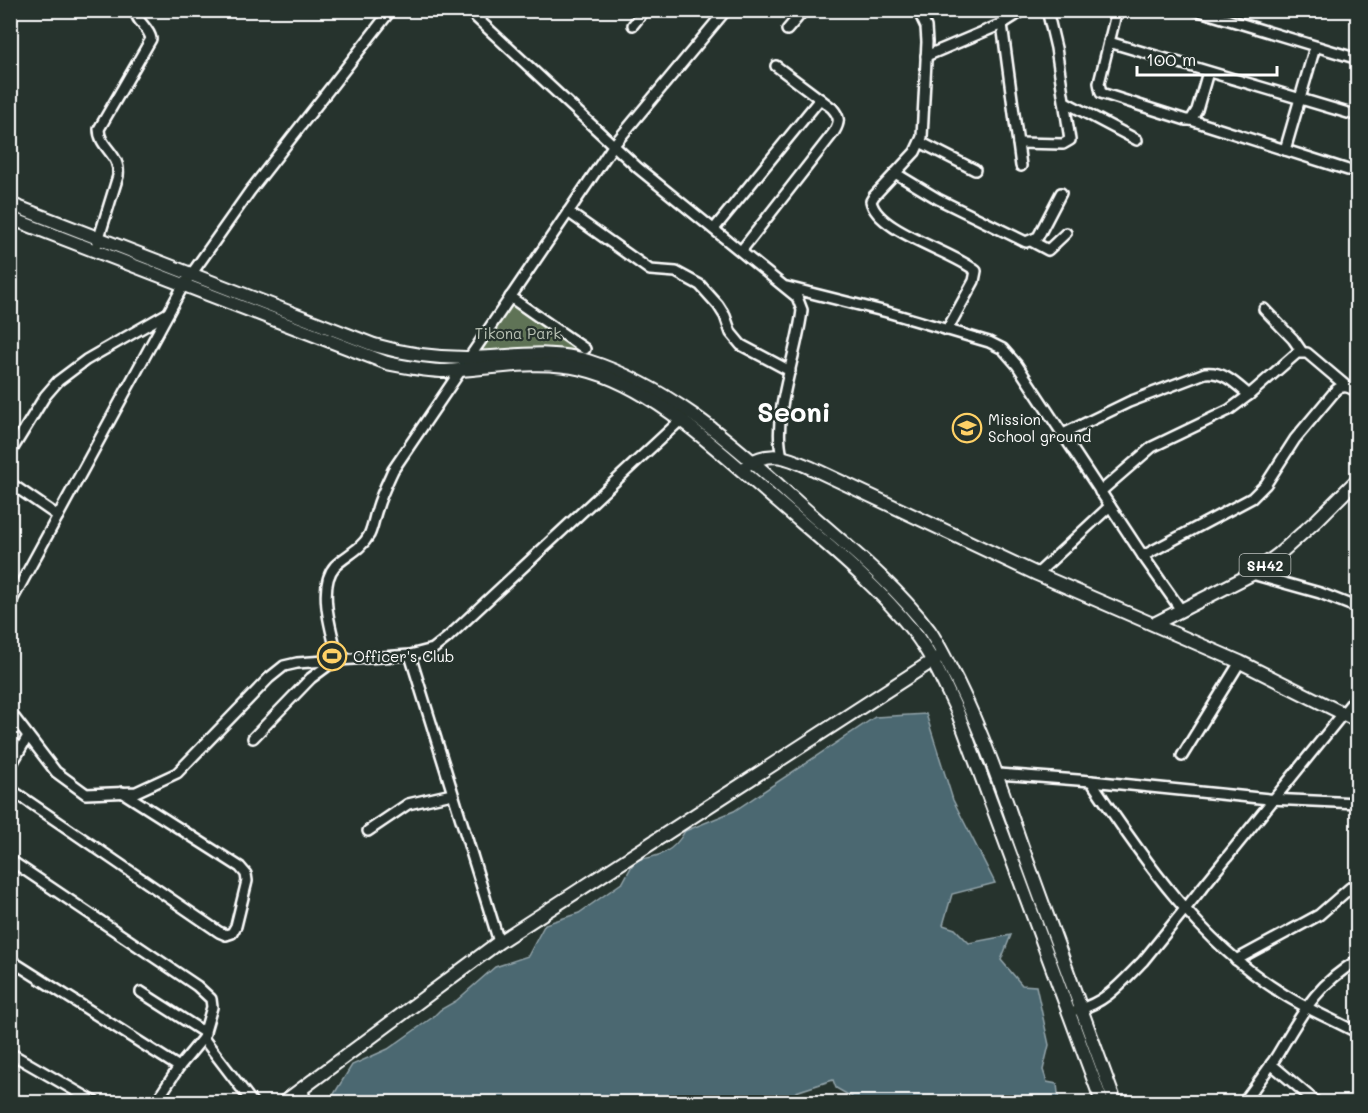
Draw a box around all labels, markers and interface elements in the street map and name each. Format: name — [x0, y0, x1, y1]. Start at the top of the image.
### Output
scale bar — [1137, 39, 1276, 77]
text: 100 m — [1146, 47, 1196, 71]
park label: Tikona Park — [475, 323, 561, 343]
district label: Seoni — [757, 394, 831, 429]
place label: Mission School ground — [988, 409, 1091, 446]
school or university icon: Mission School ground — [951, 412, 983, 444]
road number: SH42 — [1240, 554, 1290, 576]
sports icon: Officer's Club — [316, 640, 348, 672]
place label: Officer's Club — [353, 646, 454, 666]

